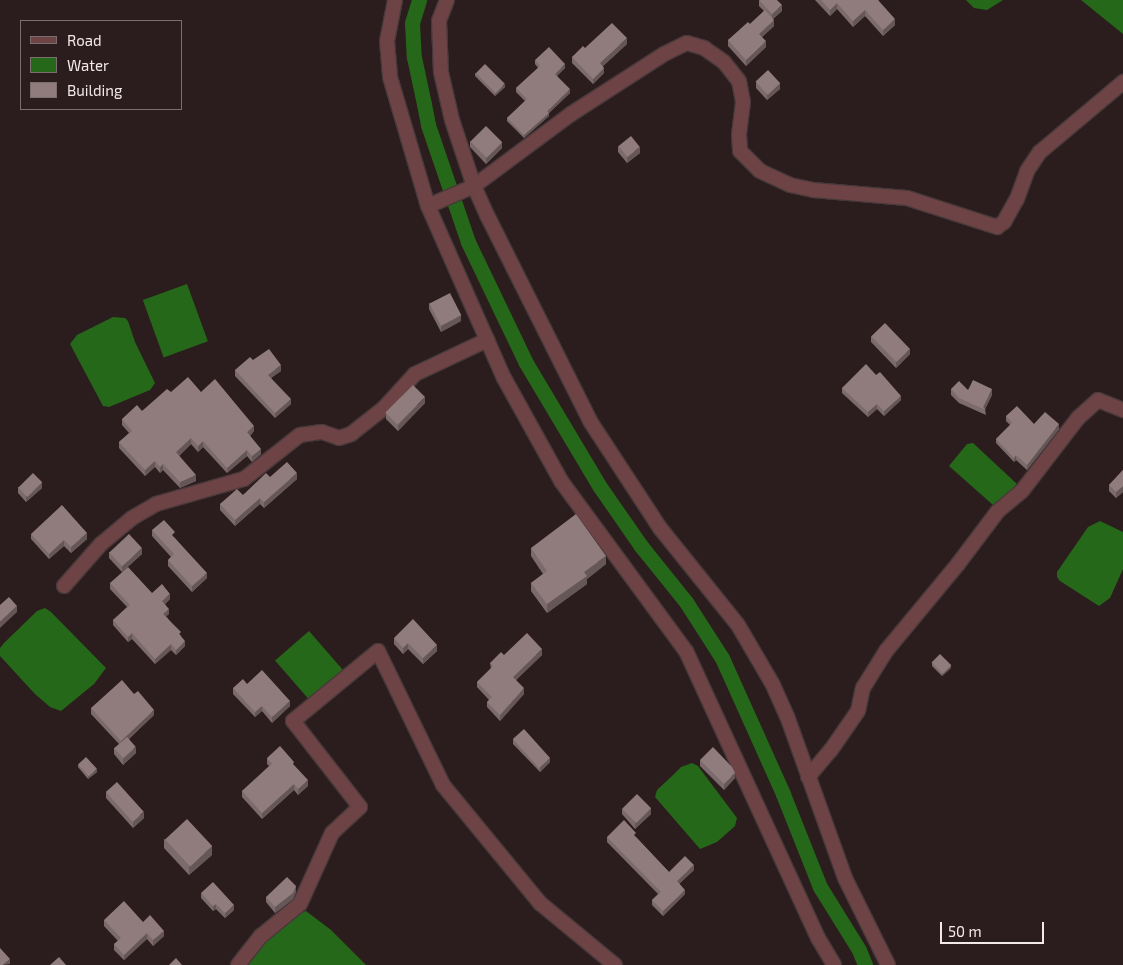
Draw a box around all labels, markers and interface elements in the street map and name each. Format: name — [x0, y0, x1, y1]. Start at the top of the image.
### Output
legend — [20, 20, 182, 110]
text: Road — [67, 31, 102, 49]
text: Water — [67, 56, 109, 74]
text: Building — [67, 81, 122, 99]
scale bar — [943, 912, 1047, 944]
text: 50 m — [948, 922, 982, 940]

